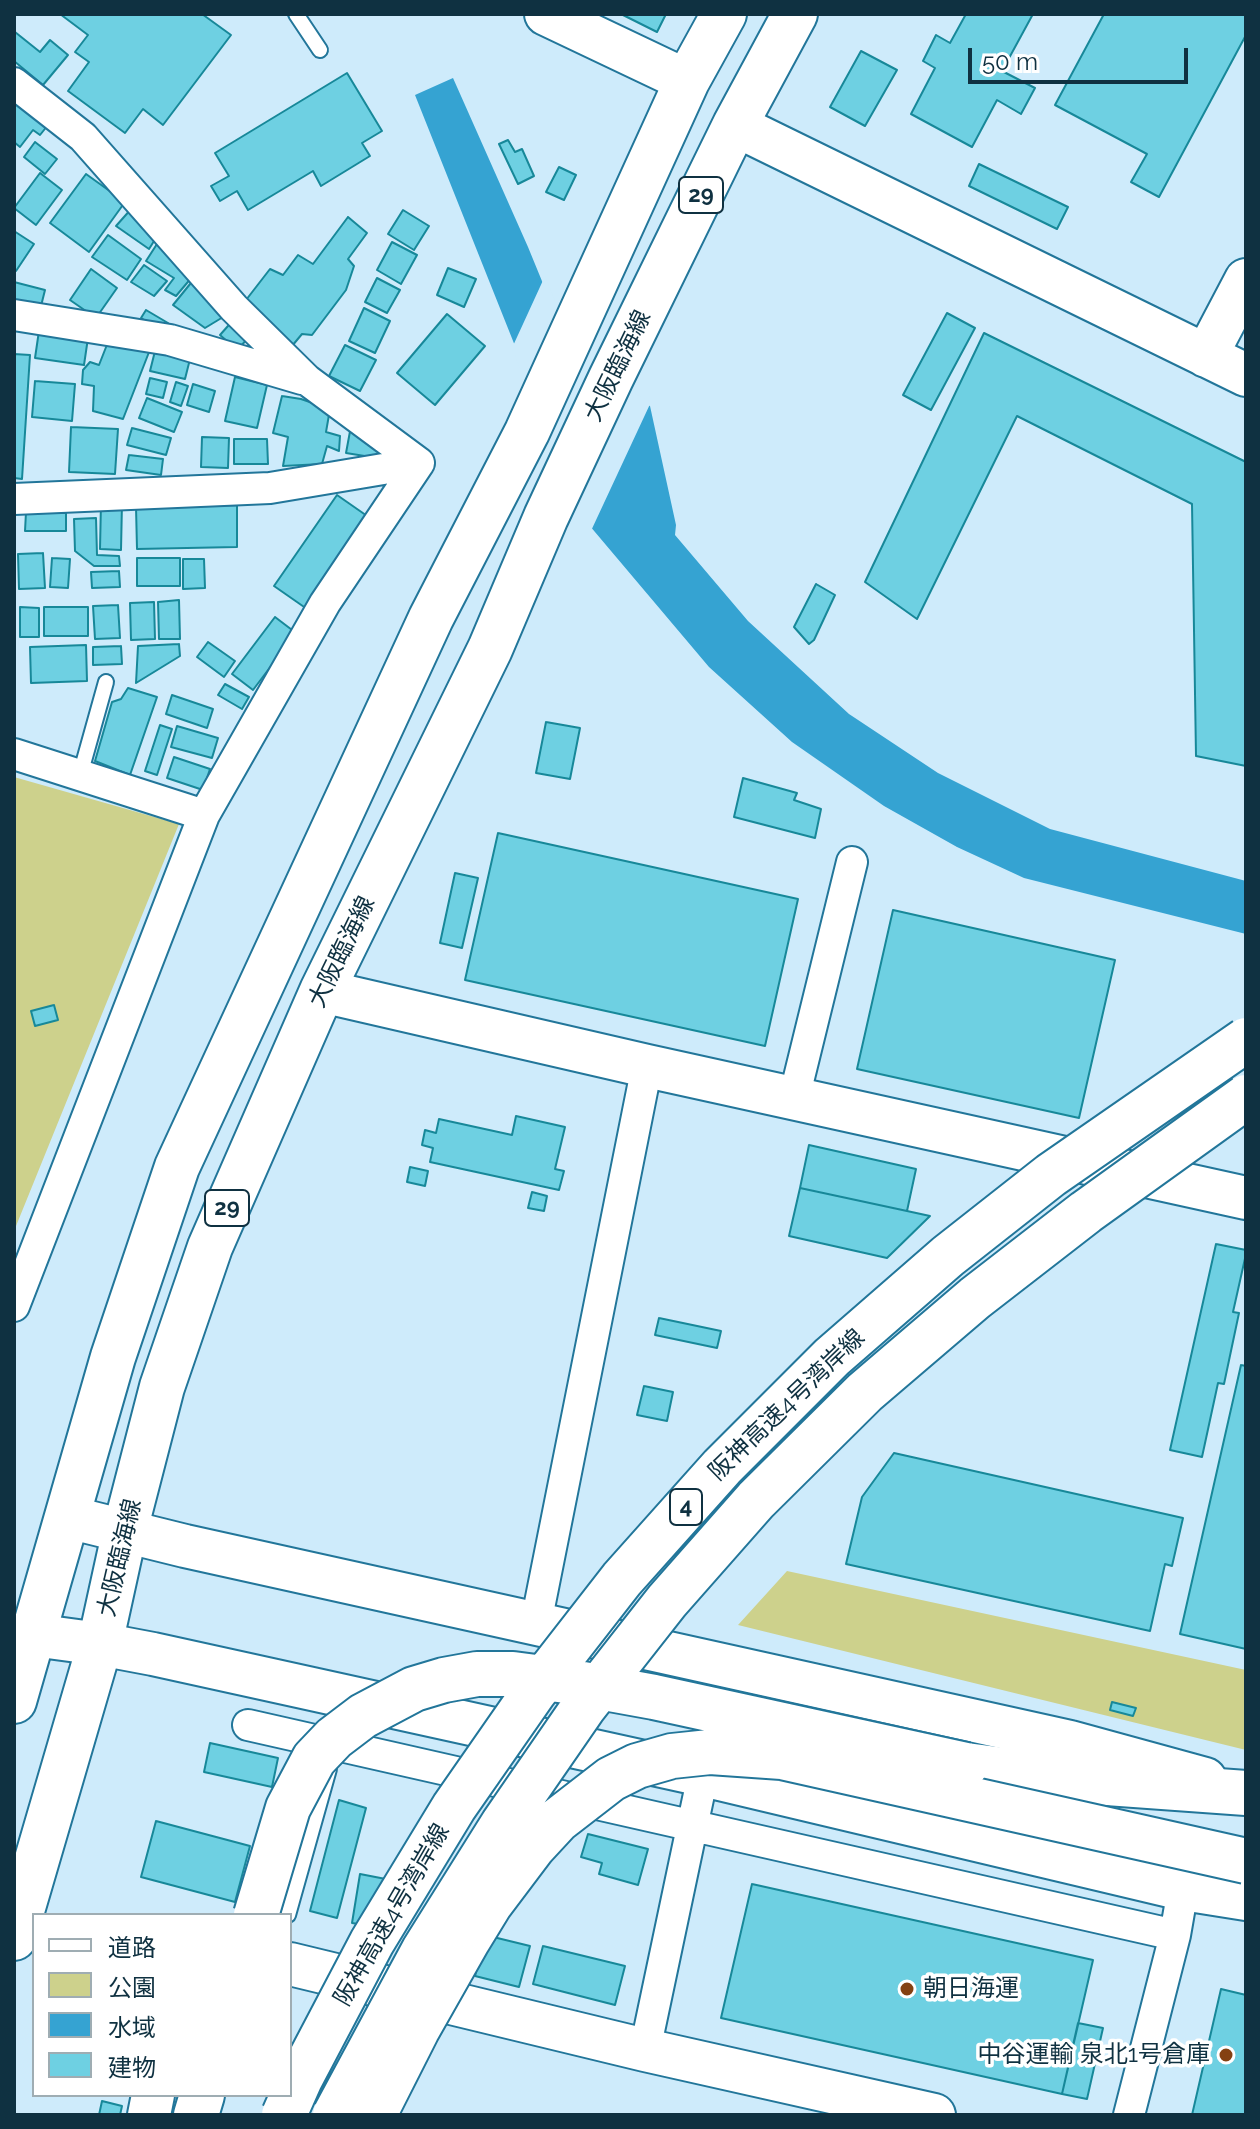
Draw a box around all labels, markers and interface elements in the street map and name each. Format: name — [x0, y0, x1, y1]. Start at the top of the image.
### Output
scale bar — [972, 32, 1192, 82]
text: 50 m — [982, 47, 1038, 76]
road number: 29 — [679, 177, 723, 213]
street label: 大阪臨海線 — [579, 306, 657, 426]
street label: 大阪臨海線 — [303, 892, 381, 1012]
road number: 29 — [205, 1190, 249, 1226]
street label: 阪神高速4号湾岸線 — [703, 1323, 871, 1487]
road number: 4 — [670, 1489, 702, 1525]
street label: 大阪臨海線 — [92, 1496, 148, 1620]
street label: 阪神高速4号湾岸線 — [328, 1819, 456, 2011]
legend — [32, 1913, 292, 2097]
text: 道路 — [108, 1933, 156, 1962]
text: 公園 — [108, 1973, 156, 2002]
place label: 朝日海運 — [923, 1975, 1019, 2003]
marker: 朝日海運 — [898, 1980, 916, 1998]
text: 水域 — [108, 2013, 156, 2042]
place label: 中谷運輸 泉北1号倉庫 — [978, 2041, 1210, 2069]
marker: 中谷運輸 泉北1号倉庫 — [1217, 2046, 1235, 2064]
text: 建物 — [108, 2053, 156, 2082]

